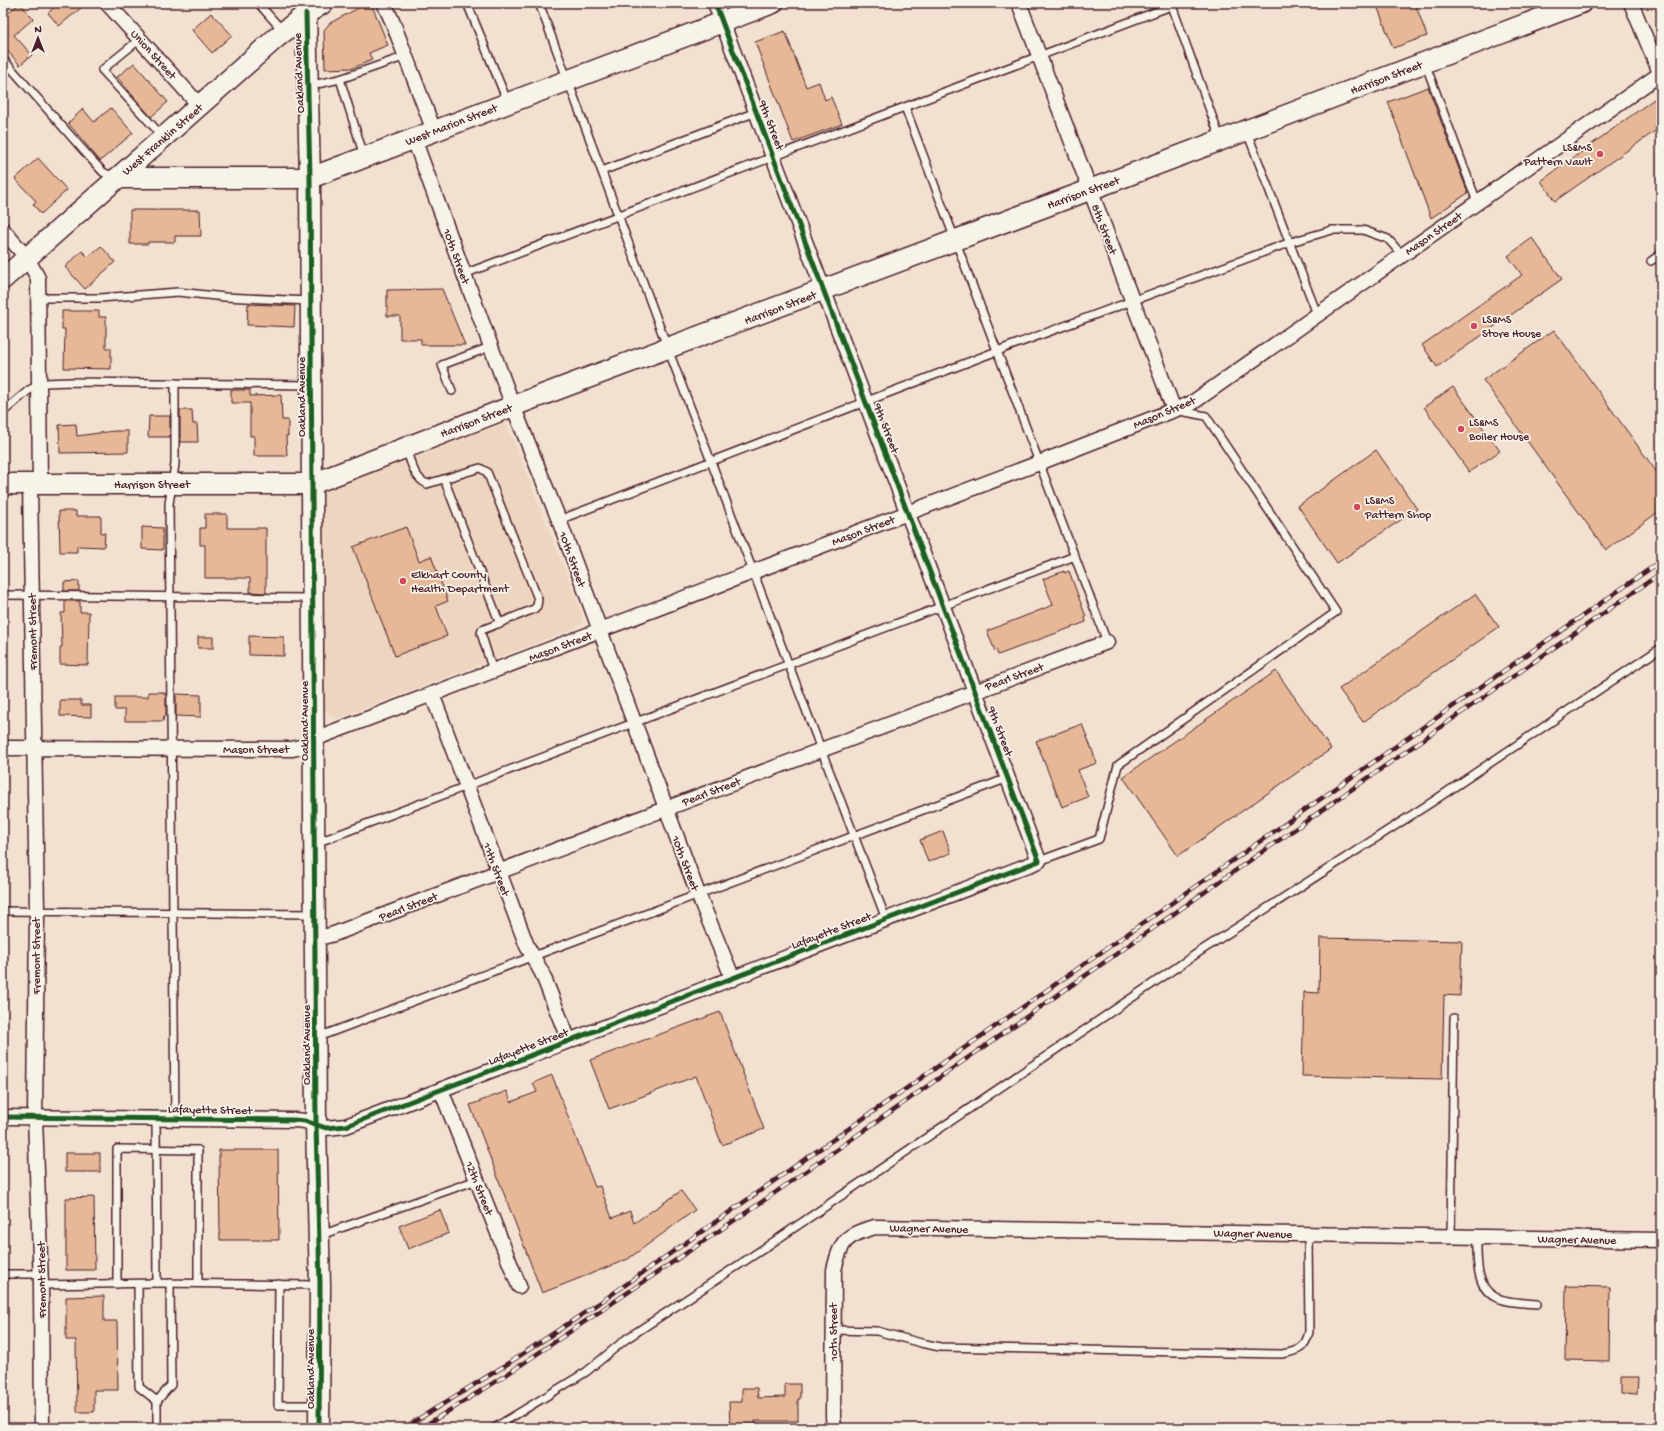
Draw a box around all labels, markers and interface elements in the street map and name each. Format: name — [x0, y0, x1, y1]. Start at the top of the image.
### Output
north arrow — [18, 18, 58, 58]
text: N — [34, 24, 42, 36]
street label: Union Street — [127, 28, 179, 84]
street label: Oakland Avenue — [292, 32, 308, 113]
street label: Harrison Street — [1349, 58, 1426, 99]
street label: 9th Street — [754, 98, 786, 154]
street label: West Franklin Street — [120, 101, 207, 179]
street label: West Marion Street — [404, 102, 501, 150]
place label: LS&MS Pattern Vault — [1522, 142, 1593, 170]
marker: LS&MS Pattern Vault — [1595, 149, 1605, 159]
street label: Harrison Street — [1046, 174, 1123, 213]
street label: 8th Street — [1087, 203, 1120, 258]
street label: Mason Street — [1403, 209, 1466, 259]
street label: 10th Street — [438, 226, 472, 287]
street label: Harrison Street — [743, 288, 820, 329]
place label: LS&MS Store House — [1482, 314, 1542, 342]
marker: LS&MS Store House — [1469, 321, 1479, 331]
street label: Oakland Avenue — [296, 356, 310, 437]
street label: Mason Street — [1132, 394, 1199, 433]
street label: Harrison Street — [439, 401, 516, 442]
street label: 9th Street — [869, 401, 901, 457]
place label: LS&MS Boiler House — [1468, 417, 1530, 445]
marker: LS&MS Boiler House — [1456, 424, 1466, 434]
street label: Harrison Street — [114, 479, 191, 493]
place label: LS&MS Pattern Shop — [1364, 495, 1431, 523]
marker: LS&MS Pattern Shop — [1352, 502, 1362, 512]
street label: Mason Street — [830, 513, 898, 550]
street label: 10th Street — [554, 529, 588, 590]
place label: Elkhart County Health Department — [411, 569, 510, 597]
marker: Elkhart County Health Department — [398, 576, 408, 586]
street label: Fremont Street — [26, 592, 42, 671]
street label: Mason Street — [527, 629, 595, 666]
street label: Pearl Street — [983, 660, 1047, 695]
street label: Oakland Avenue — [299, 680, 313, 761]
street label: 9th Street — [983, 704, 1015, 760]
street label: Mason Street — [223, 744, 290, 758]
street label: Pearl Street — [680, 775, 744, 811]
street label: 10th Street — [667, 833, 701, 894]
street label: 11th Street — [478, 840, 512, 899]
street label: Pearl Street — [377, 890, 441, 926]
street label: Lafayette Street — [790, 910, 875, 954]
street label: Fremont Street — [31, 917, 45, 995]
street label: Oakland Avenue — [301, 1004, 315, 1085]
street label: Lafayette Street — [487, 1026, 572, 1070]
street label: Lafayette Street — [168, 1103, 253, 1119]
street label: 12th Street — [461, 1159, 496, 1219]
street label: Wagner Avenue — [889, 1222, 969, 1238]
street label: Wagner Avenue — [1213, 1227, 1293, 1243]
street label: Wagner Avenue — [1537, 1233, 1617, 1249]
street label: Fremont Street — [35, 1240, 51, 1319]
street label: 10th Street — [828, 1302, 842, 1362]
street label: Oakland Avenue — [305, 1328, 319, 1409]

